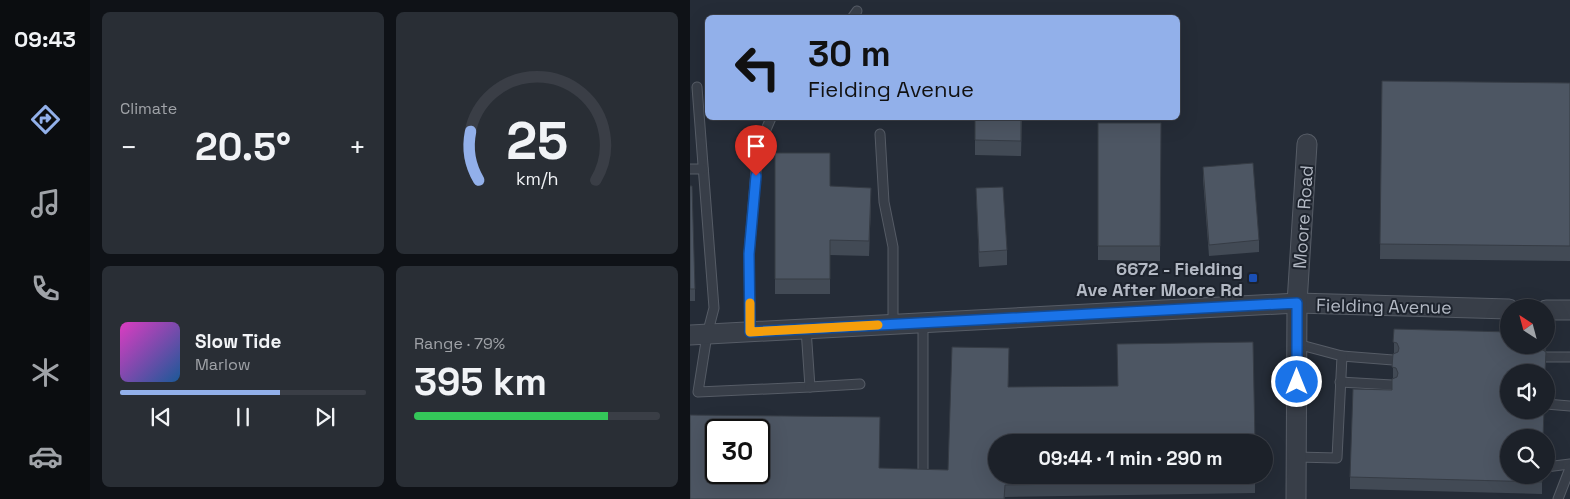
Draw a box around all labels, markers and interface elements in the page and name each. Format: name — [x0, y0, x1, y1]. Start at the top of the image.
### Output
text: 09:43 — [14, 25, 76, 53]
text: 30 m — [808, 32, 891, 76]
icon: left — [725, 35, 790, 100]
text: Fielding Avenue — [808, 75, 974, 103]
text: Climate — [120, 98, 177, 119]
icon: directions — [28, 102, 63, 137]
text: 25 — [506, 108, 568, 174]
text: 20.5° — [195, 123, 291, 171]
pin — [735, 125, 777, 176]
text: − — [120, 129, 137, 165]
text: + — [349, 129, 366, 165]
icon: arrive — [742, 132, 770, 160]
street label: Moore Road — [1288, 164, 1318, 270]
text: km/h — [516, 167, 558, 190]
icon: music — [28, 186, 63, 221]
place label: 6672 - Fielding Ave After Moore Rd — [1076, 257, 1243, 301]
icon: phone — [28, 271, 63, 306]
marker: 6672 - Fielding Ave After Moore Rd — [1247, 272, 1259, 284]
street label: Fielding Avenue — [1316, 293, 1452, 319]
north arrow — [1500, 299, 1555, 354]
map controls — [1500, 299, 1555, 484]
text: Slow Tide — [195, 329, 281, 354]
text: Range · 79% — [414, 333, 505, 354]
text: Marlow — [195, 354, 251, 375]
icon: climate — [28, 355, 63, 390]
position arrow — [1270, 355, 1322, 407]
text: 395 km — [414, 358, 547, 406]
button: sound — [1500, 364, 1555, 419]
icon: previous — [147, 403, 175, 431]
icon: pause — [229, 403, 257, 431]
icon: next — [311, 403, 339, 431]
speed limit sign: 30 — [705, 419, 770, 484]
button: search — [1500, 429, 1555, 484]
icon: car — [28, 439, 63, 474]
text: 09:44 · 1 min · 290 m — [1038, 446, 1223, 471]

